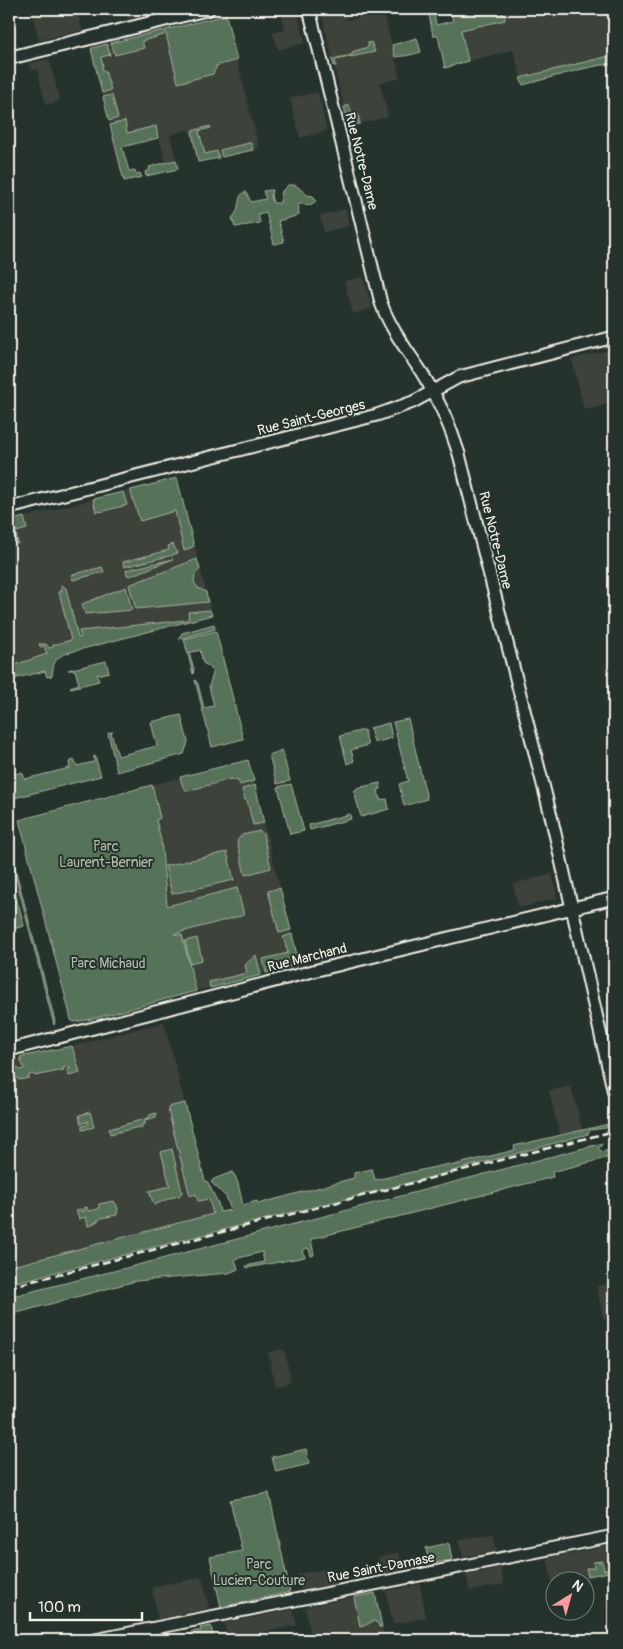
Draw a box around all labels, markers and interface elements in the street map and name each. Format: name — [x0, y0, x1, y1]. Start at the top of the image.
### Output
street label: Rue Notre-Dame — [341, 111, 382, 212]
street label: Rue Saint-Georges — [256, 396, 367, 439]
street label: Rue Notre-Dame — [475, 490, 516, 591]
park label: Parc Laurent-Bernier — [59, 838, 153, 871]
street label: Rue Marchand — [266, 939, 349, 976]
park label: Parc Michaud — [70, 955, 146, 972]
street label: Rue Saint-Damase — [326, 1549, 436, 1586]
park label: Parc Lucien-Couture — [213, 1556, 305, 1589]
north arrow — [546, 1572, 596, 1622]
text: N — [569, 1576, 586, 1596]
scale bar — [30, 1589, 142, 1621]
text: 100 m — [38, 1598, 81, 1617]

